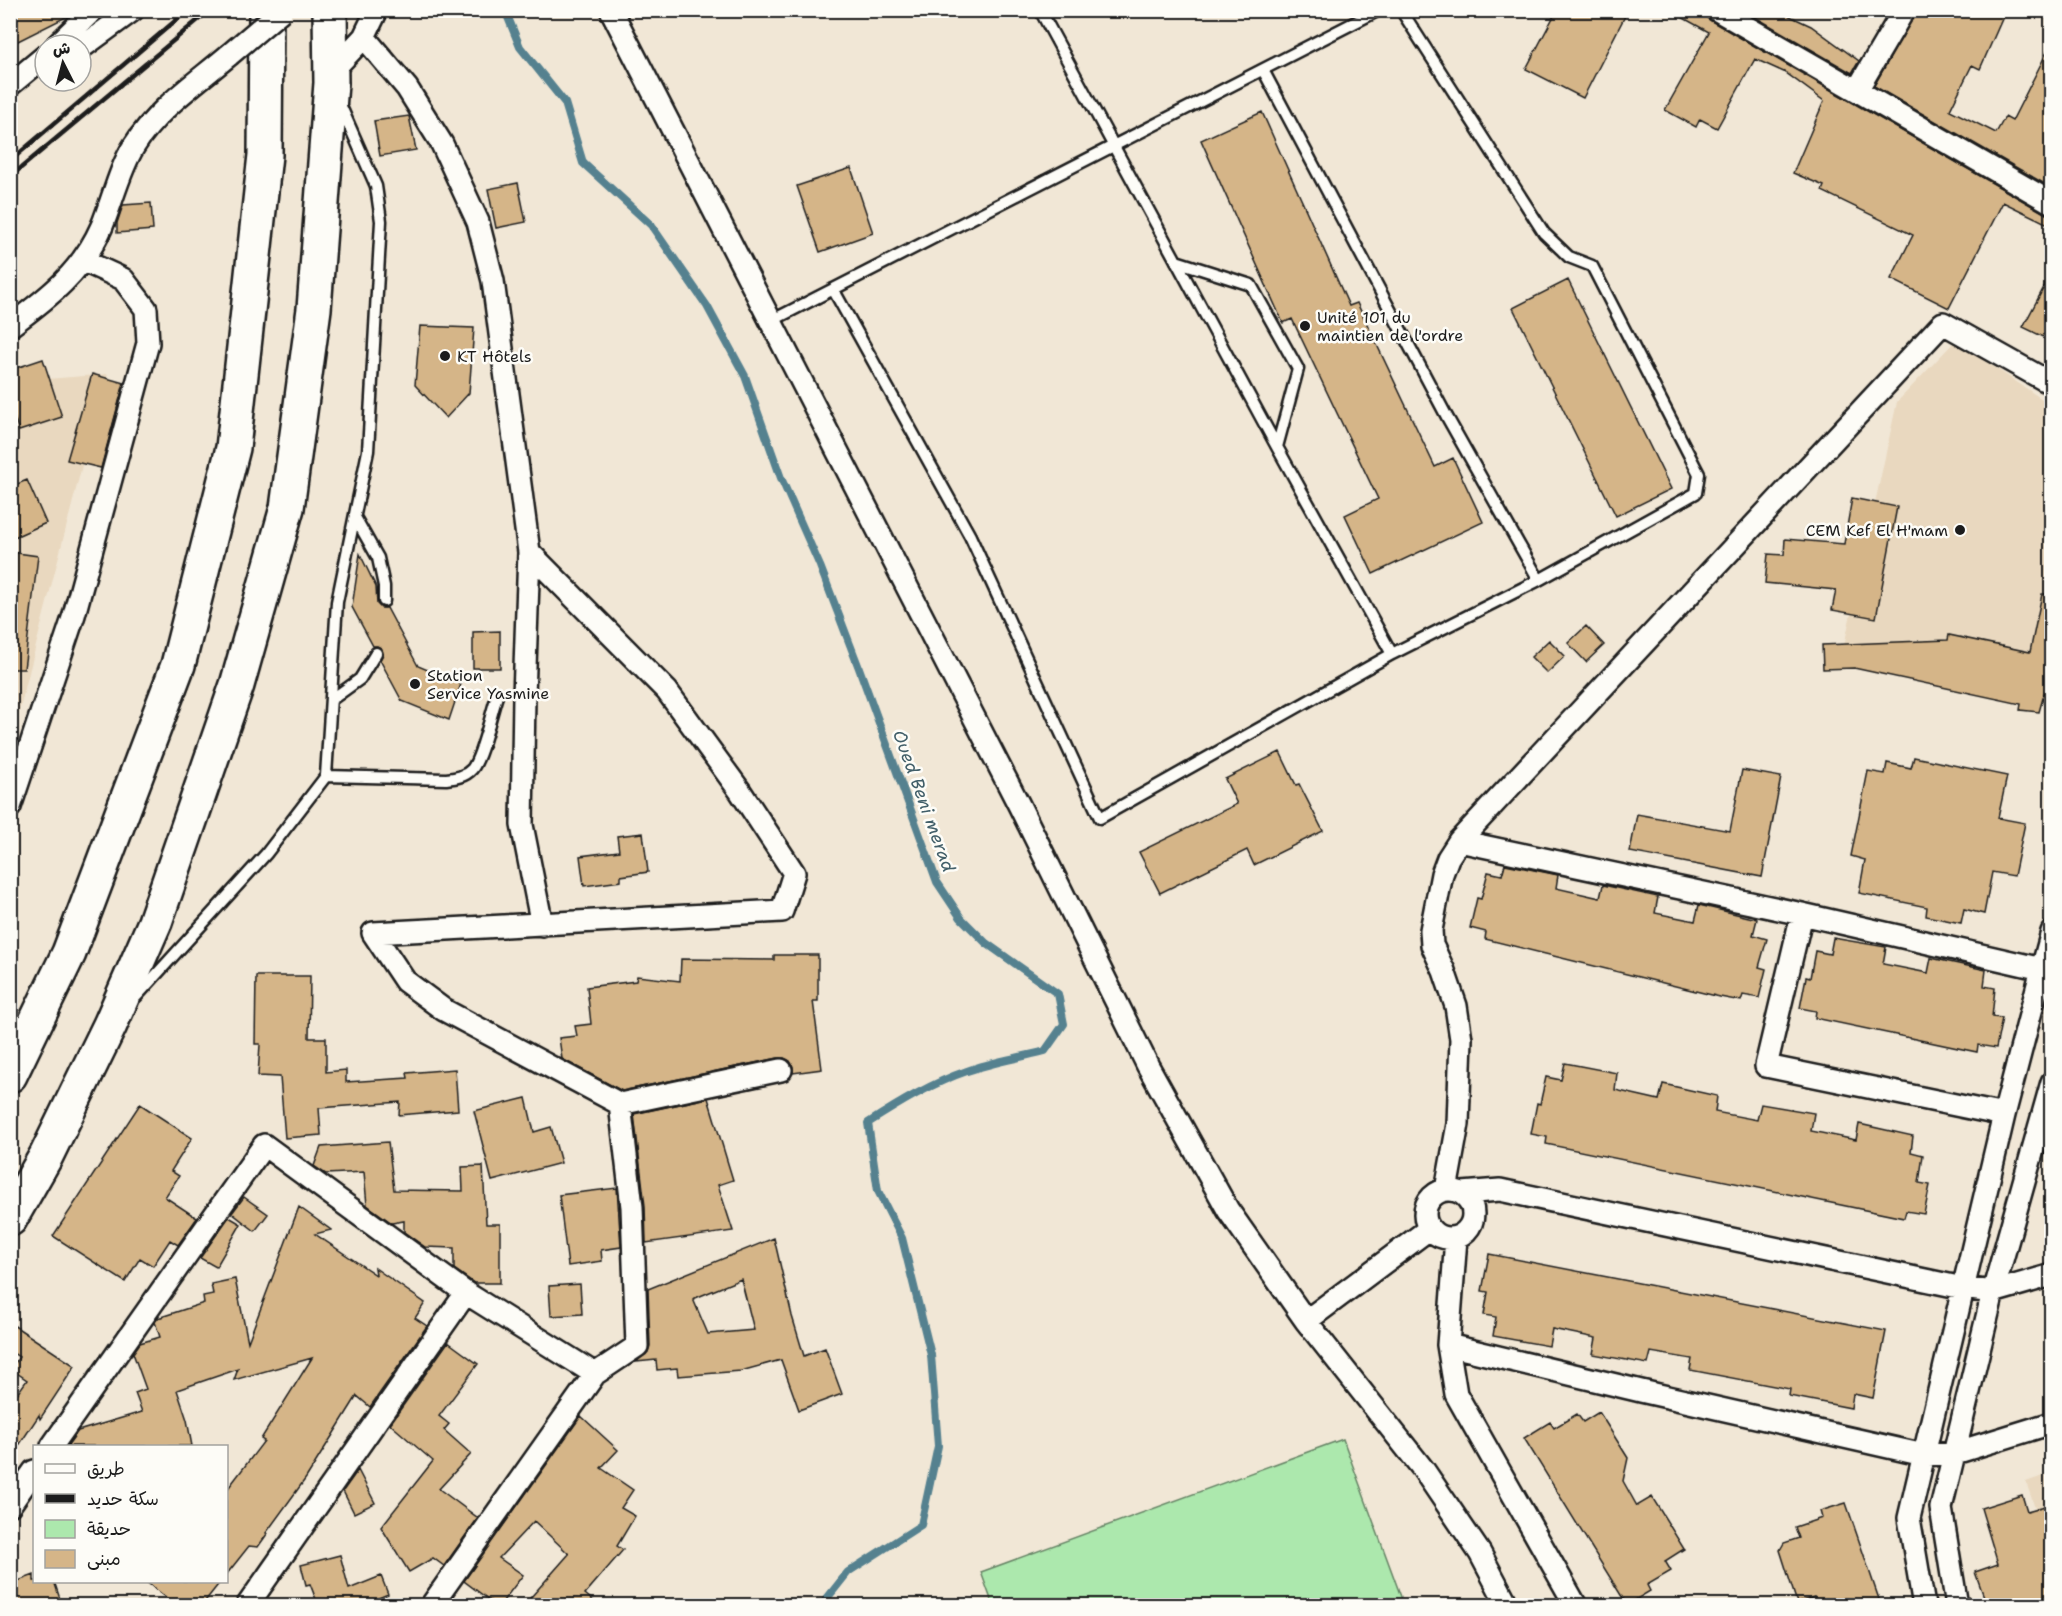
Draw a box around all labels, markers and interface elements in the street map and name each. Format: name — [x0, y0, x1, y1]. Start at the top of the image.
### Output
north arrow — [33, 33, 93, 93]
text: ش — [52, 37, 71, 60]
place label: Unité 101 du maintien de l'ordre — [1317, 307, 1463, 346]
marker: Unité 101 du maintien de l'ordre — [1298, 319, 1312, 333]
place label: KT Hôtels — [457, 346, 532, 367]
marker: KT Hôtels — [438, 349, 452, 363]
place label: CEM Kef El H'mam — [1806, 520, 1948, 541]
marker: CEM Kef El H'mam — [1953, 523, 1967, 537]
place label: Station Service Yasmine — [427, 665, 549, 704]
marker: Station Service Yasmine — [408, 677, 422, 691]
water label: Oued Beni merad — [887, 727, 961, 876]
legend — [33, 1445, 228, 1583]
text: طريق — [87, 1457, 125, 1481]
text: سكة حديد — [87, 1487, 159, 1511]
text: حديقة — [87, 1517, 131, 1541]
text: مبنى — [87, 1547, 121, 1571]

